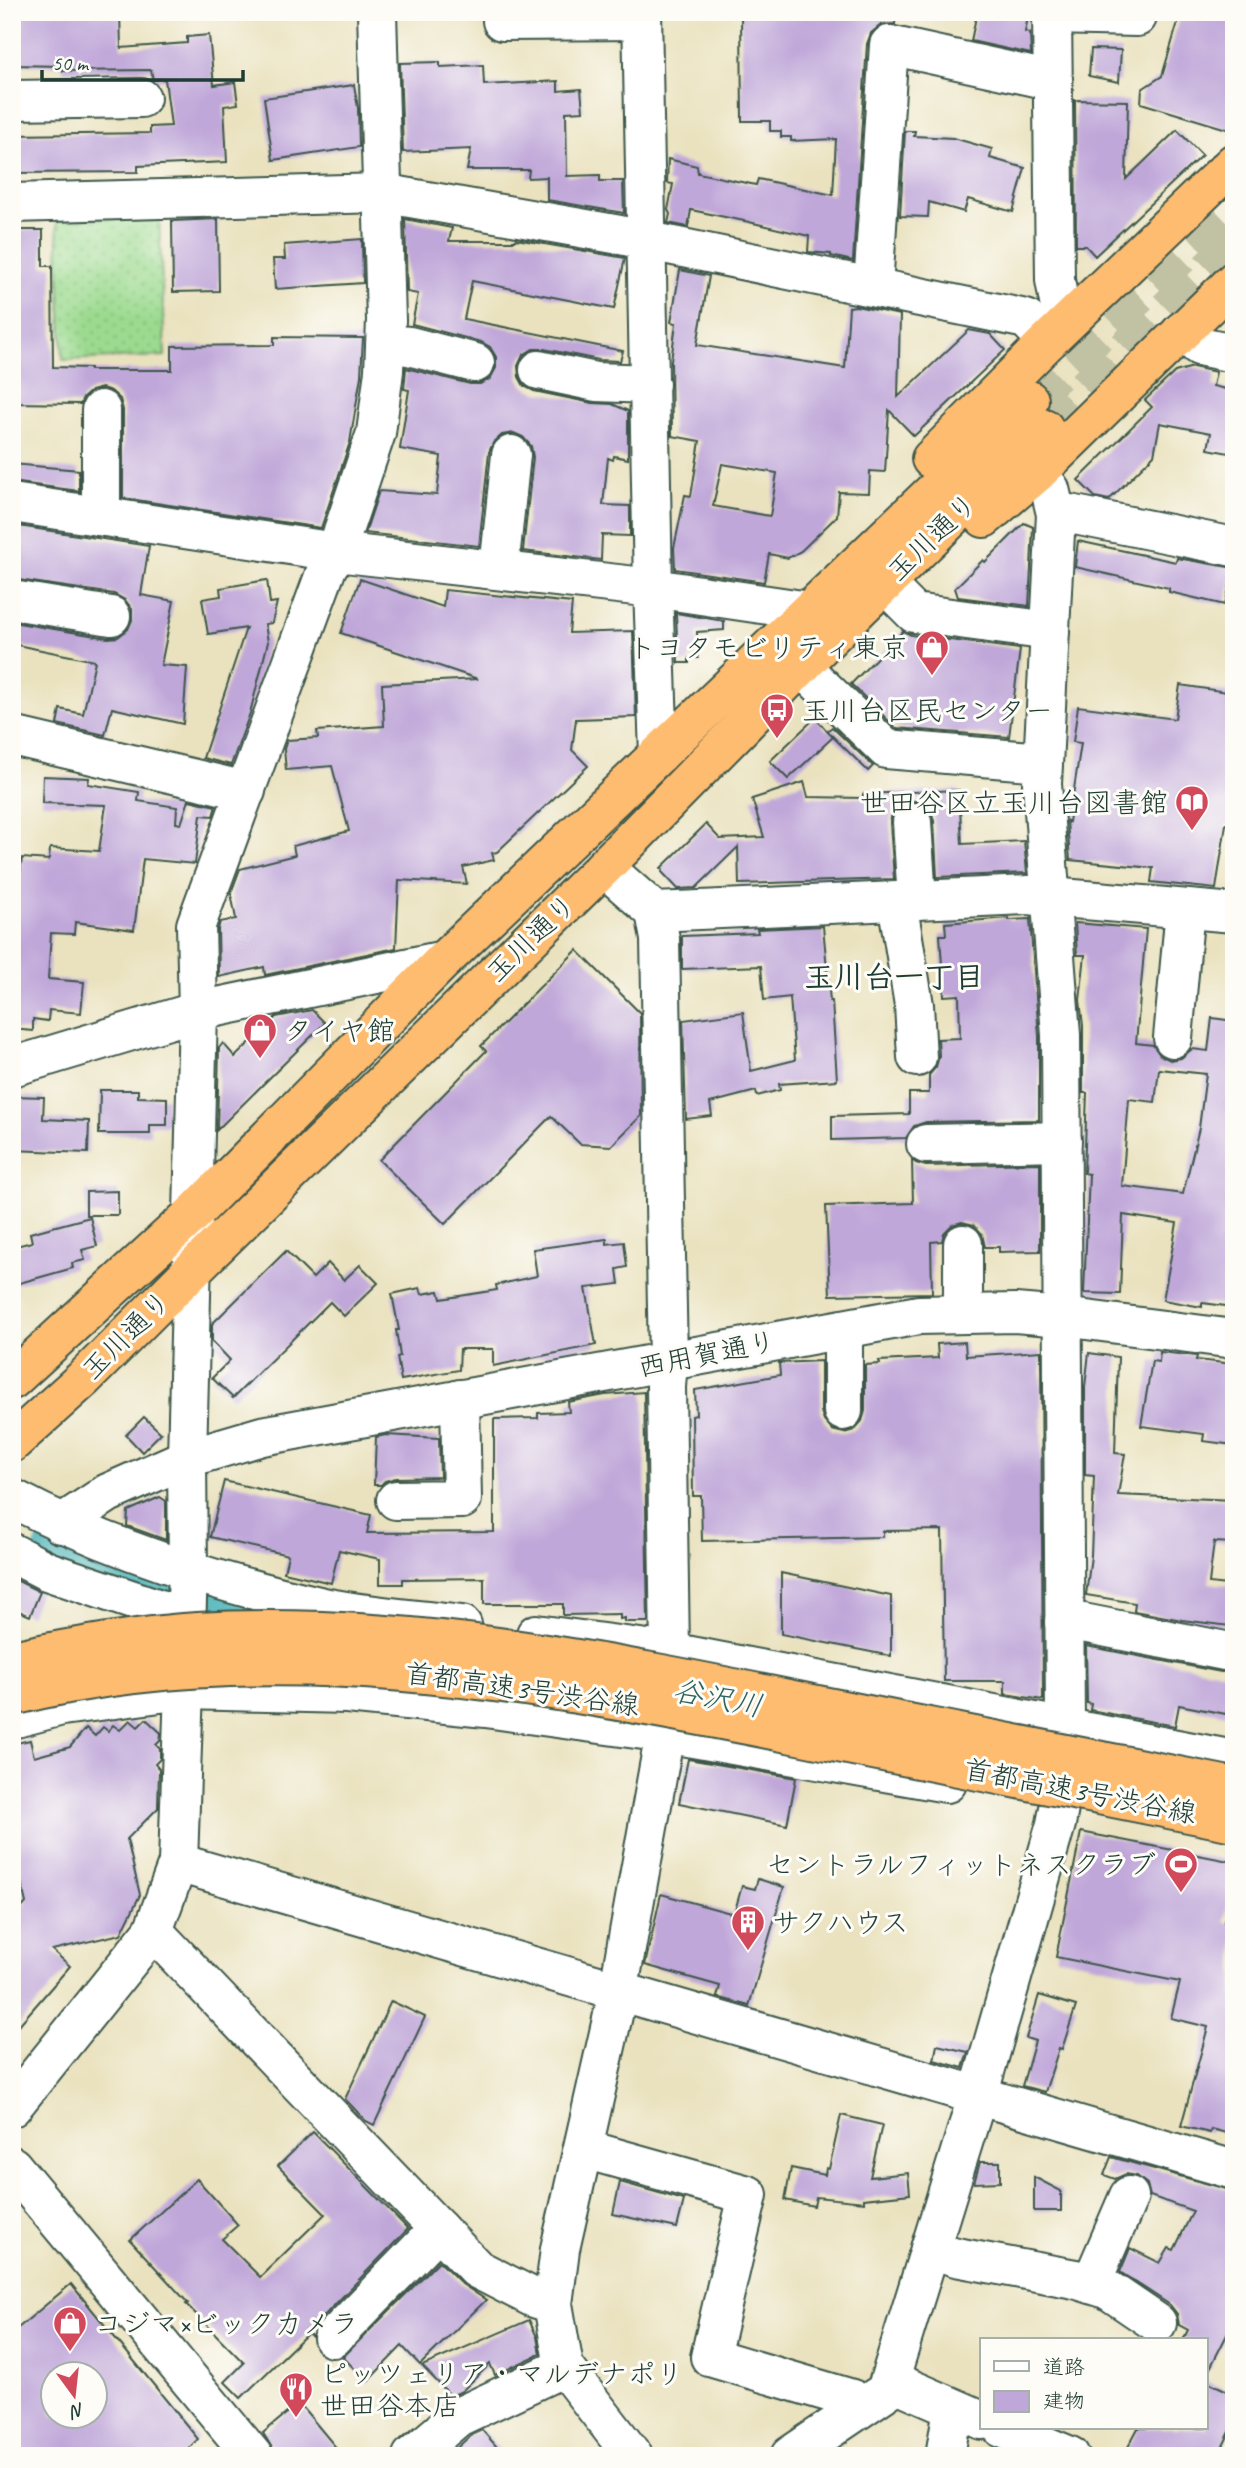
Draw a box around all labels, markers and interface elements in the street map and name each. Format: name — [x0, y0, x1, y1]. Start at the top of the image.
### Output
scale bar — [42, 38, 243, 82]
text: 50 m — [52, 50, 90, 76]
street label: 玉川通り — [880, 486, 984, 588]
shop icon: トヨタモビリティ東京 — [913, 628, 951, 677]
place label: トヨタモビリティ東京 — [628, 630, 908, 665]
bus stop icon: 玉川台区民センター — [758, 691, 796, 740]
place label: 玉川台区民センター — [802, 693, 1053, 728]
library icon: 世田谷区立玉川台図書館 — [1173, 783, 1211, 832]
place label: 世田谷区立玉川台図書館 — [860, 785, 1168, 820]
street label: 玉川通り — [479, 887, 583, 989]
district label: 玉川台一丁目 — [804, 958, 984, 996]
shop icon: タイヤ館 — [241, 1011, 279, 1060]
place label: タイヤ館 — [284, 1013, 395, 1048]
street label: 玉川通り — [74, 1283, 178, 1387]
street label: 西用賀通り — [635, 1323, 779, 1385]
street label: 首都高速3号渋谷線 — [402, 1655, 642, 1723]
water label: 谷沢川 — [670, 1671, 766, 1725]
street label: 首都高速3号渋谷線 — [961, 1751, 1199, 1831]
sports icon: セントラルフィットネスクラブ — [1162, 1845, 1200, 1894]
place label: セントラルフィットネスクラブ — [766, 1847, 1156, 1882]
building icon: サクハウス — [729, 1903, 767, 1952]
place label: サクハウス — [772, 1905, 909, 1940]
shop icon: コジマ×ビックカメラ — [51, 2304, 89, 2353]
place label: コジマ×ビックカメラ — [94, 2306, 359, 2341]
legend — [980, 2338, 1208, 2430]
text: 道路 — [1043, 2354, 1085, 2380]
place label: ピッツェリア・マルデナポリ 世田谷本店 — [320, 2356, 683, 2423]
north arrow — [38, 2360, 108, 2430]
restaurant icon: ピッツェリア・マルデナポリ 世田谷本店 — [277, 2370, 315, 2419]
text: 建物 — [1043, 2388, 1085, 2414]
text: N — [66, 2397, 87, 2424]

